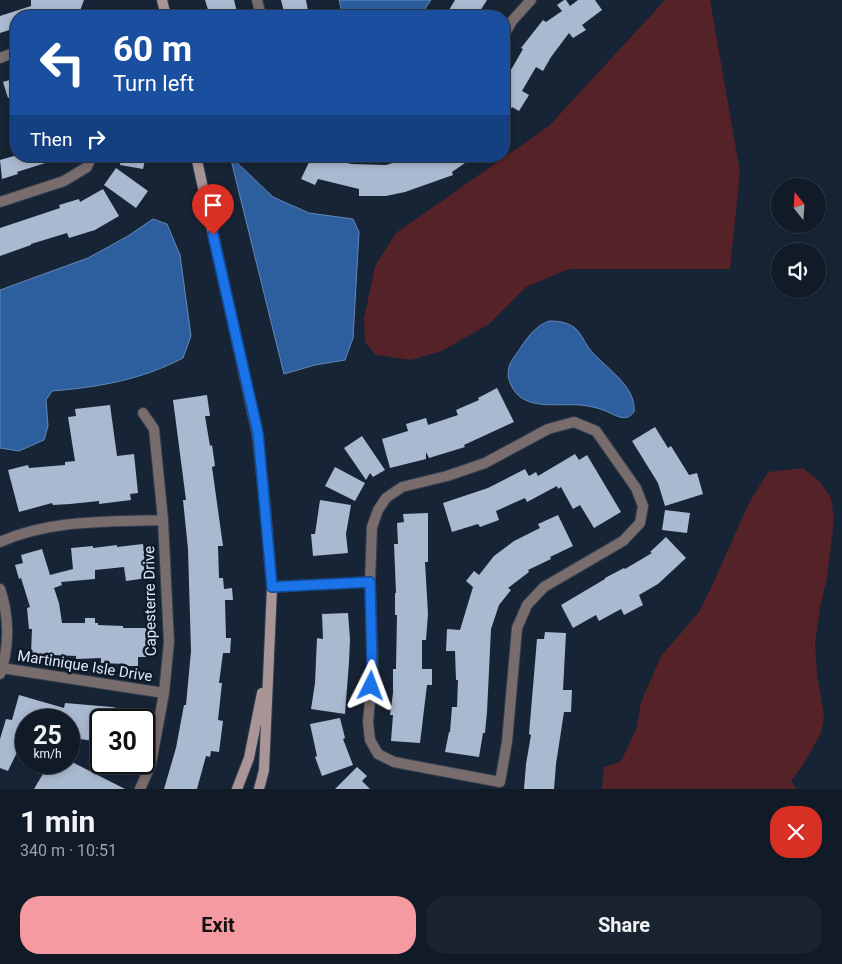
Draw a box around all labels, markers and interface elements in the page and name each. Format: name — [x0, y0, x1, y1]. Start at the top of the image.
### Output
text: 60 m — [113, 29, 192, 70]
icon: left — [30, 30, 95, 95]
text: Turn left — [113, 71, 194, 96]
icon: right — [82, 125, 110, 153]
text: Then — [30, 128, 72, 151]
north arrow — [771, 178, 826, 232]
map controls — [771, 178, 826, 298]
pin — [192, 184, 234, 235]
icon: arrive — [199, 191, 227, 219]
button: sound — [771, 243, 826, 298]
street label: Capesterre Drive — [140, 546, 160, 656]
street label: Martinique Isle Drive — [16, 646, 154, 686]
position arrow — [344, 659, 396, 711]
speed limit sign: 30 — [90, 709, 155, 774]
text: 25 — [33, 721, 62, 750]
text: km/h — [33, 747, 62, 761]
text: 1 min — [20, 804, 95, 839]
button: close — [770, 806, 822, 858]
text: 340 m · 10:51 — [20, 841, 117, 860]
button: Exit — [20, 896, 416, 954]
button: Share — [426, 896, 822, 954]

